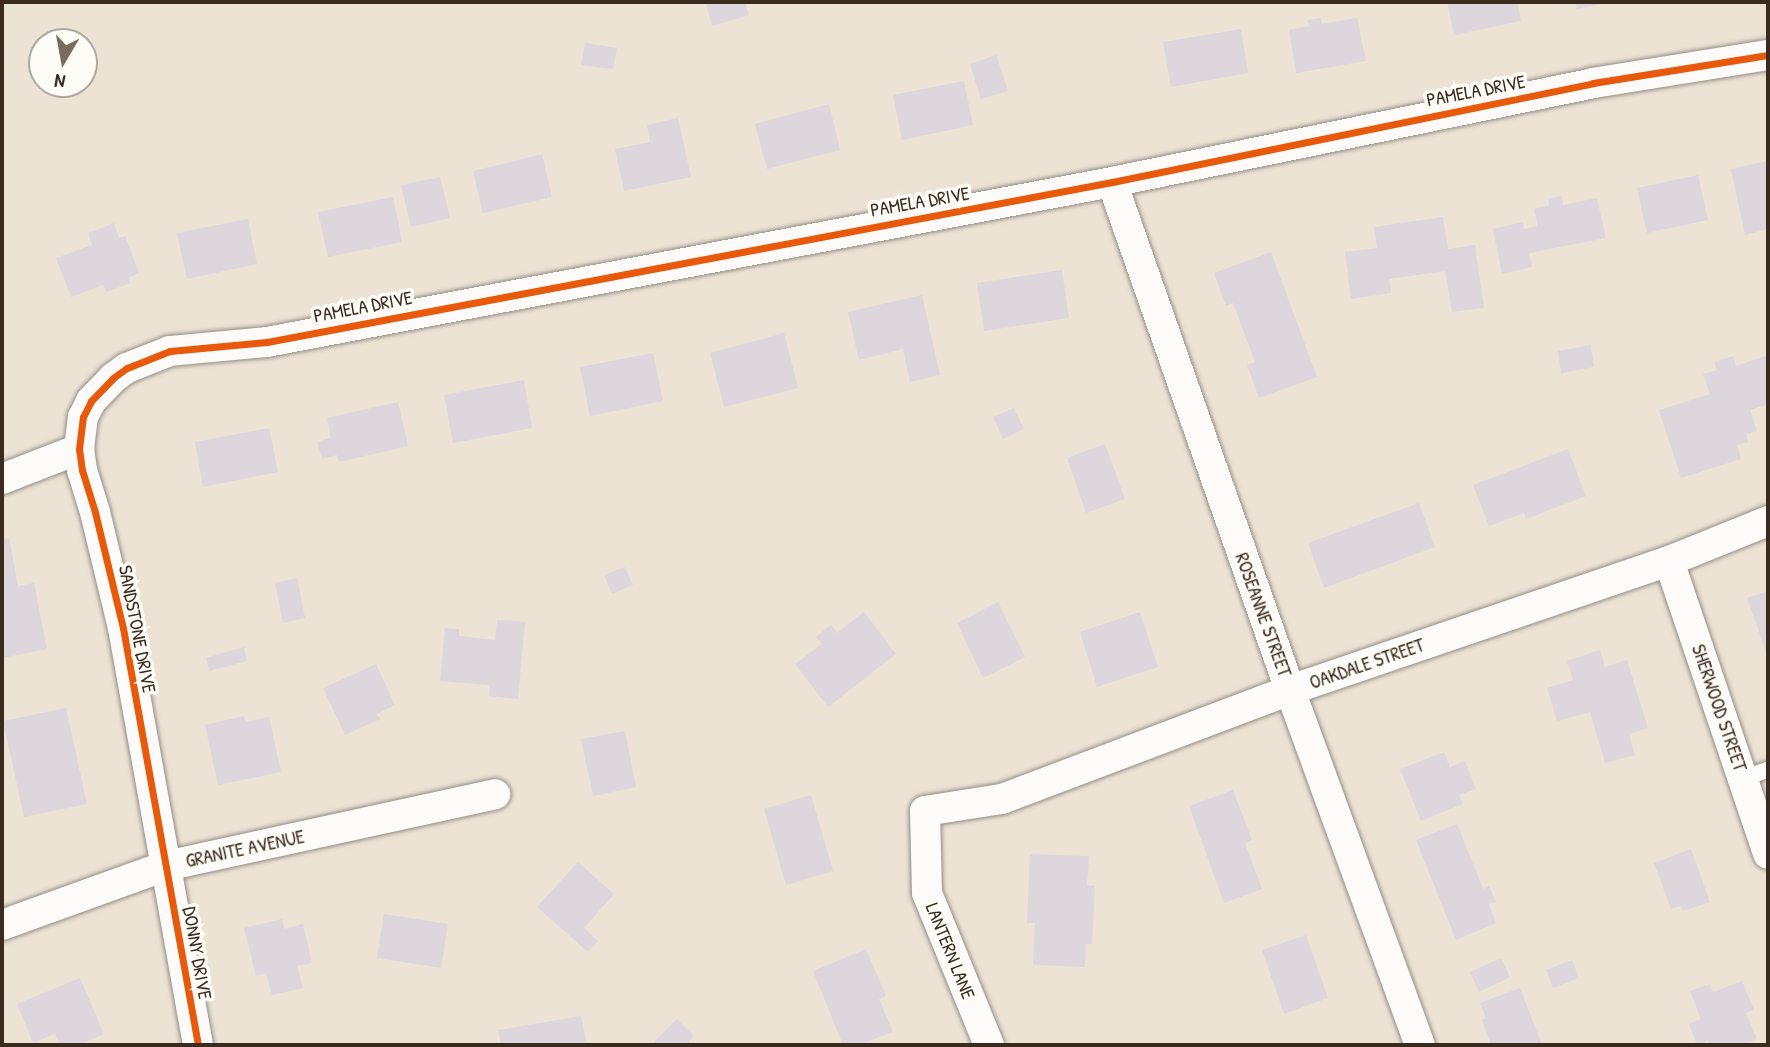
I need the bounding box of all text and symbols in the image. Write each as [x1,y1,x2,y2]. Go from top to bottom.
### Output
north arrow [28,28,98,98]
text: N [52,68,67,95]
street label: PAMELA DRIVE [1425,70,1527,112]
street label: PAMELA DRIVE [869,182,971,222]
street label: PAMELA DRIVE [312,286,414,328]
street label: ROSEANNE STREET [1230,550,1296,680]
street label: SANDSTONE DRIVE [113,563,161,695]
street label: OAKDALE STREET [1307,634,1427,694]
street label: SHERWOOD STREET [1687,642,1751,774]
street label: GRANITE AVENUE [184,825,306,873]
street label: LANTERN LANE [920,900,980,1002]
street label: DONNY DRIVE [178,905,216,1001]

